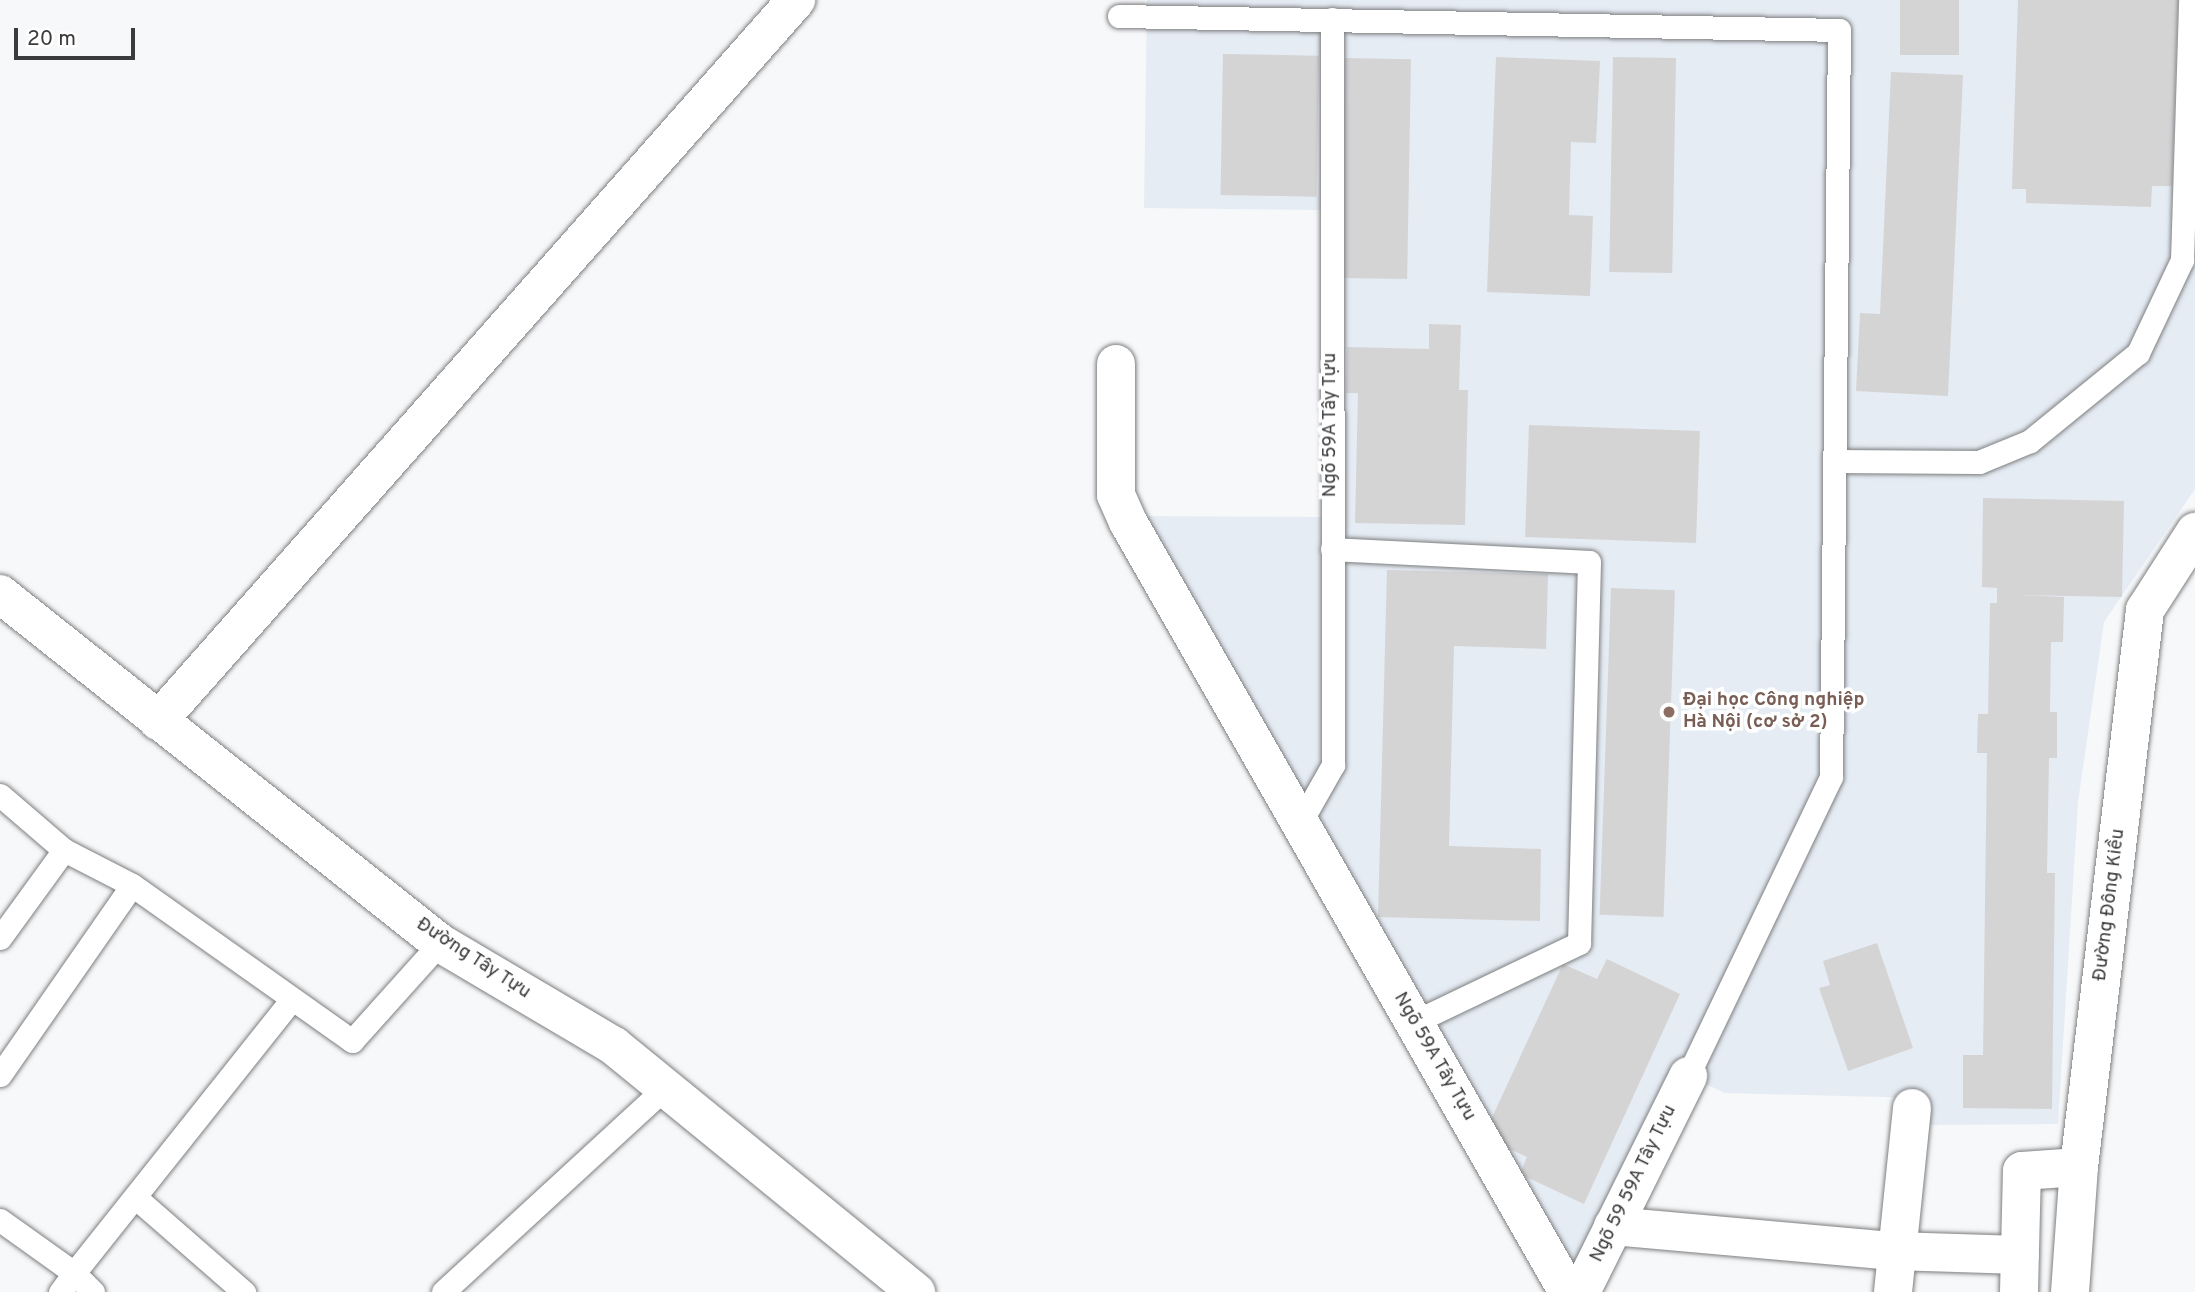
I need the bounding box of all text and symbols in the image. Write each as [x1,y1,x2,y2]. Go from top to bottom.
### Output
scale bar [18,14,138,58]
text: 20 m [27,26,76,53]
street label: Ngõ 59A Tây Tựu [1320,351,1342,499]
place label: Đại học Công nghiệp Hà Nội (cơ sở 2) [1683,690,1864,734]
marker: Đại học Công nghiệp Hà Nội (cơ sở 2) [1661,704,1677,720]
street label: Đường Đông Kiều [2089,828,2131,982]
street label: Đường Tây Tựu [411,913,535,1005]
street label: Ngõ 59A Tây Tựu [1387,988,1481,1126]
street label: Ngõ 59 59A Tây Tựu [1586,1101,1682,1267]

